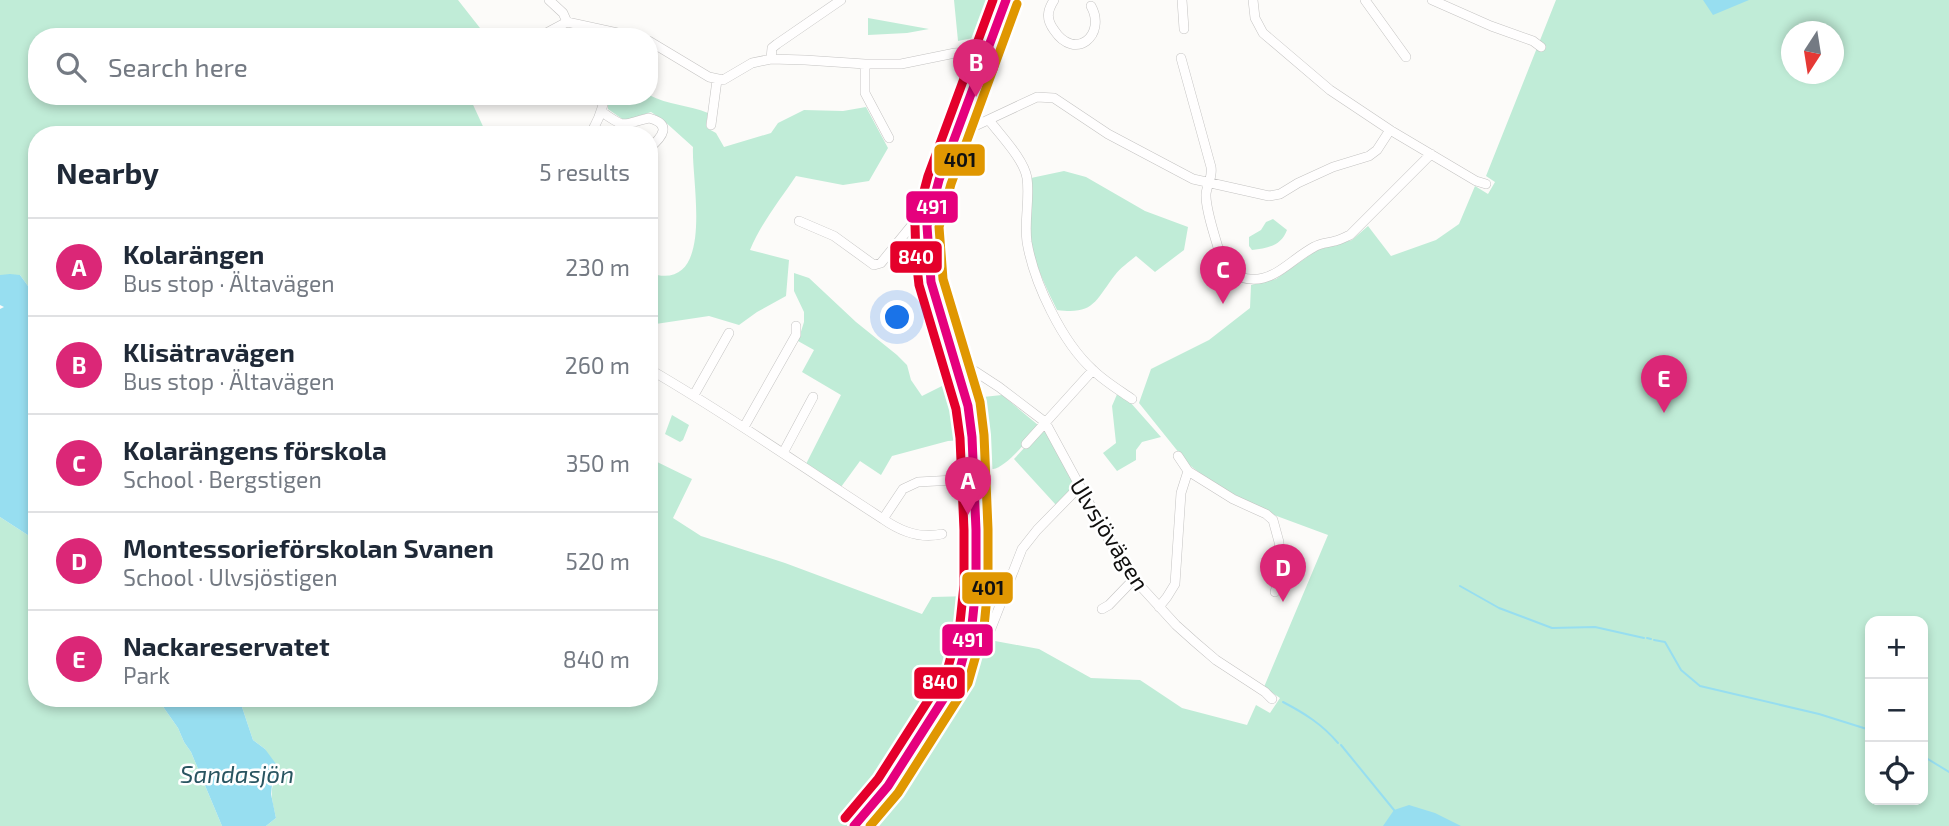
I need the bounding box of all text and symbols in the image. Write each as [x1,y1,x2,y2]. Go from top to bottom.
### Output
north arrow [1781,21,1844,84]
search box [28,28,658,105]
pin: B [953,39,999,97]
icon: search [52,48,90,86]
text: Search here [108,51,248,82]
line badge: 401 [933,143,986,177]
text: 401 [944,148,976,171]
text: Nearby [56,154,159,190]
text: 5 results [539,158,630,186]
line badge: 491 [905,190,959,224]
text: 491 [916,195,948,218]
text: Kolarängen [123,238,264,269]
line badge: 840 [889,240,943,274]
text: 840 [898,245,934,268]
pin: C [1200,246,1246,304]
text: A [71,253,87,281]
text: 230 m [565,253,630,281]
text: Bus stop · Ältavägen [123,269,335,297]
your location [880,300,914,334]
text: Klisätravägen [123,336,295,367]
text: B [72,351,86,379]
text: 260 m [565,351,630,379]
pin: E [1641,355,1687,413]
text: Bus stop · Ältavägen [123,367,335,395]
text: Kolarängens förskola [123,434,387,465]
text: C [72,449,86,477]
text: 350 m [566,449,630,477]
pin: A [945,457,991,515]
text: School · Bergstigen [123,465,322,493]
street label: Ulvsjövägen [1064,473,1156,595]
text: Montessorieförskolan Svanen [123,532,494,563]
pin: D [1260,544,1306,602]
text: D [71,547,87,575]
text: 520 m [566,547,630,575]
text: School · Ulvsjöstigen [123,563,338,591]
line badge: 401 [961,571,1014,605]
text: 401 [972,576,1004,599]
map controls [1865,616,1928,805]
button: + [1865,616,1928,679]
line badge: 491 [941,623,994,657]
text: 491 [952,628,984,651]
text: Nackareservatet [123,630,330,661]
text: E [72,645,86,673]
text: 840 m [563,645,630,673]
text: Park [123,661,170,689]
line badge: 840 [913,666,966,700]
text: 840 [922,670,958,693]
button: − [1865,679,1928,742]
button: locate [1865,742,1928,805]
water label: Sandasjön [180,759,294,788]

